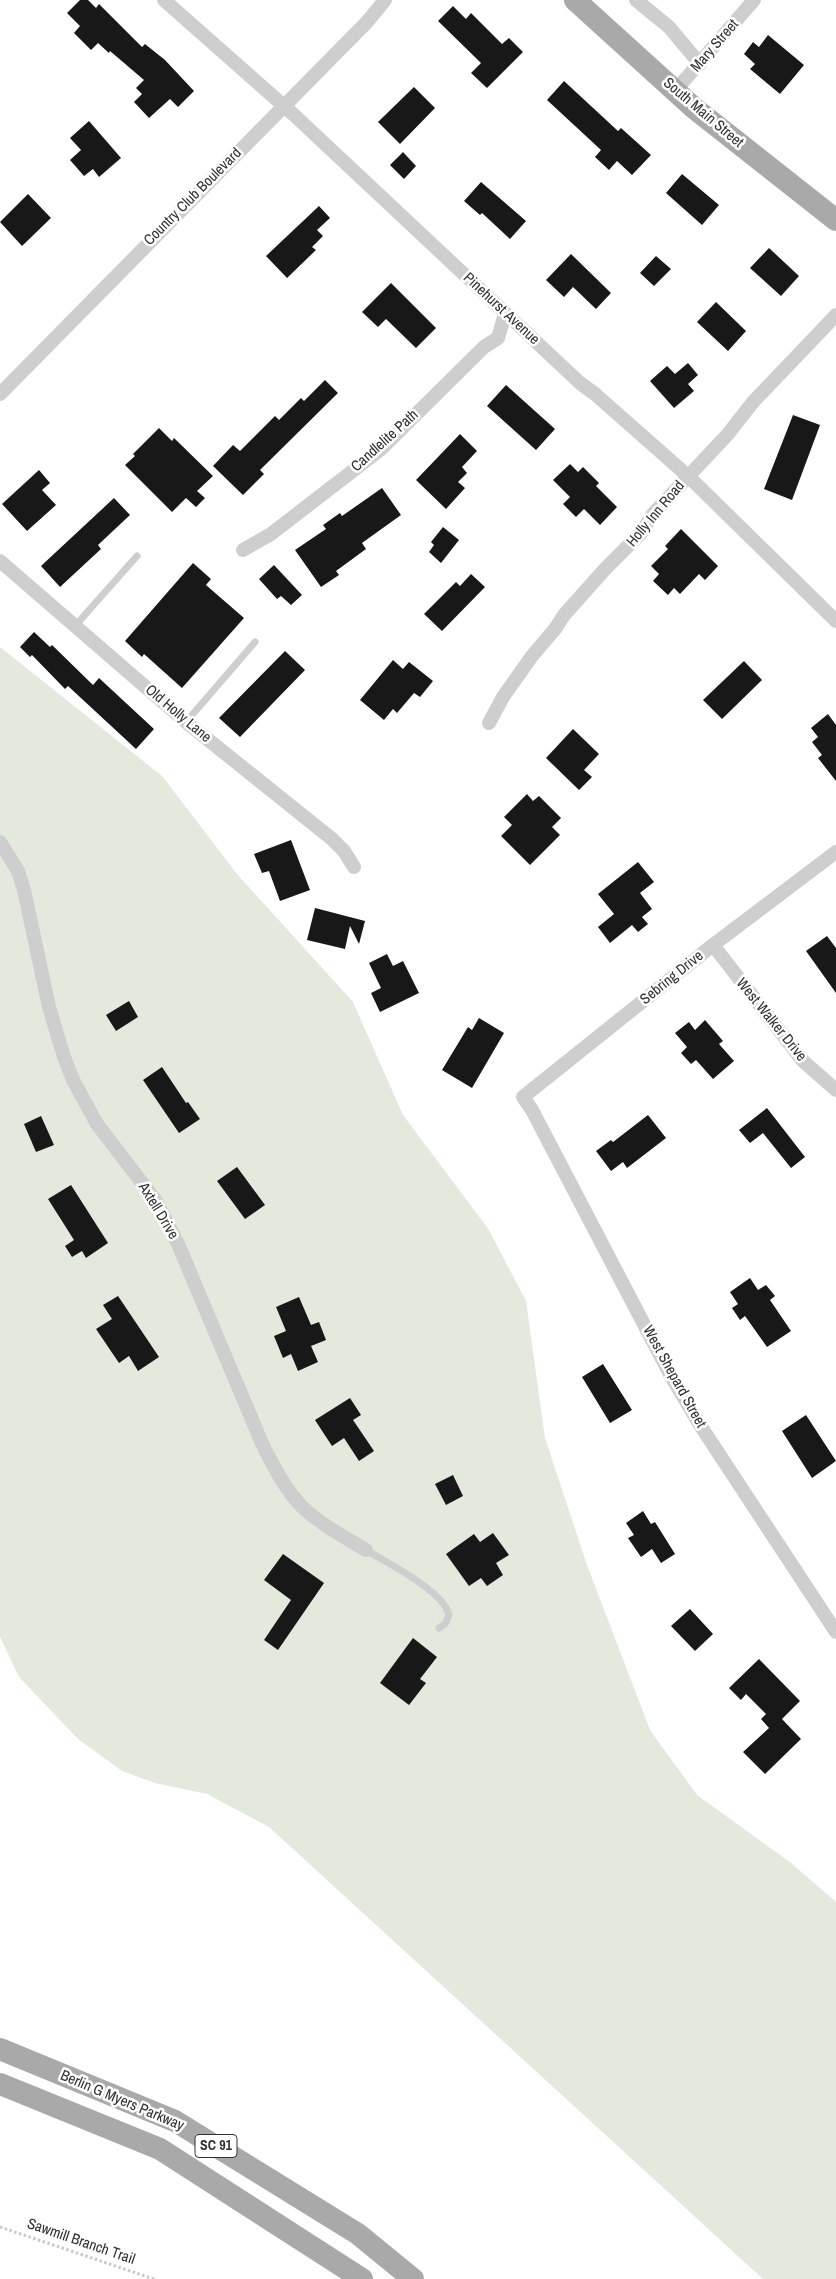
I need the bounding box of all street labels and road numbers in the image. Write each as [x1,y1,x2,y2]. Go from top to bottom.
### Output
street label: Mary Street [687,16,743,76]
street label: South Main Street [659,74,747,152]
street label: Country Club Boulevard [140,144,246,250]
street label: Pinehurst Avenue [459,269,543,349]
street label: Candlelite Path [348,406,422,476]
street label: Holly Inn Road [623,477,689,551]
street label: Old Holly Lane [141,681,215,747]
street label: Sebring Drive [637,947,707,1009]
street label: West Walker Drive [732,975,810,1065]
street label: Axtell Drive [134,1179,182,1243]
street label: West Shepard Street [639,1323,709,1431]
street label: Berlin G Myers Parkway [57,2067,187,2135]
road number: SC 91 [195,2134,237,2158]
street label: Sawmill Branch Trail [25,2215,137,2269]

